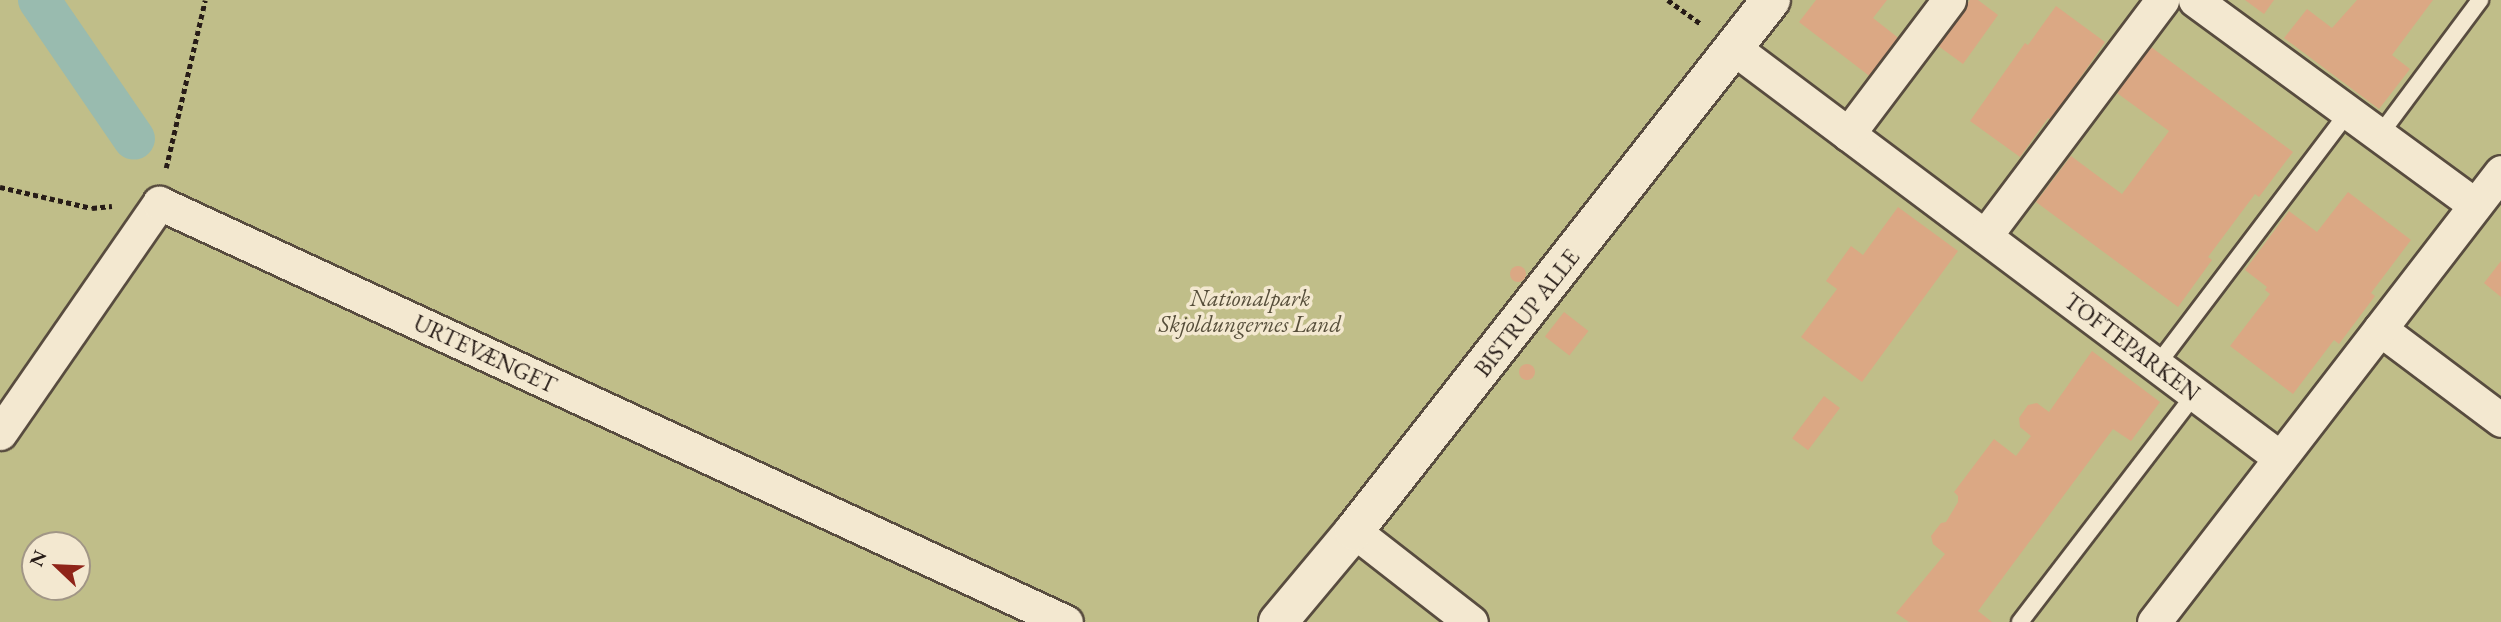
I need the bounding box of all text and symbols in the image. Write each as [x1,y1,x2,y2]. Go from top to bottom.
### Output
street label: BISTRUP ALLE [1469,244,1585,382]
park label: Nationalpark Skjoldungernes Land [1159,284,1341,338]
street label: TOFTEPARKEN [2059,287,2205,407]
street label: URTEVÆNGET [409,309,561,399]
north arrow [21,531,91,601]
text: N [24,546,53,570]

